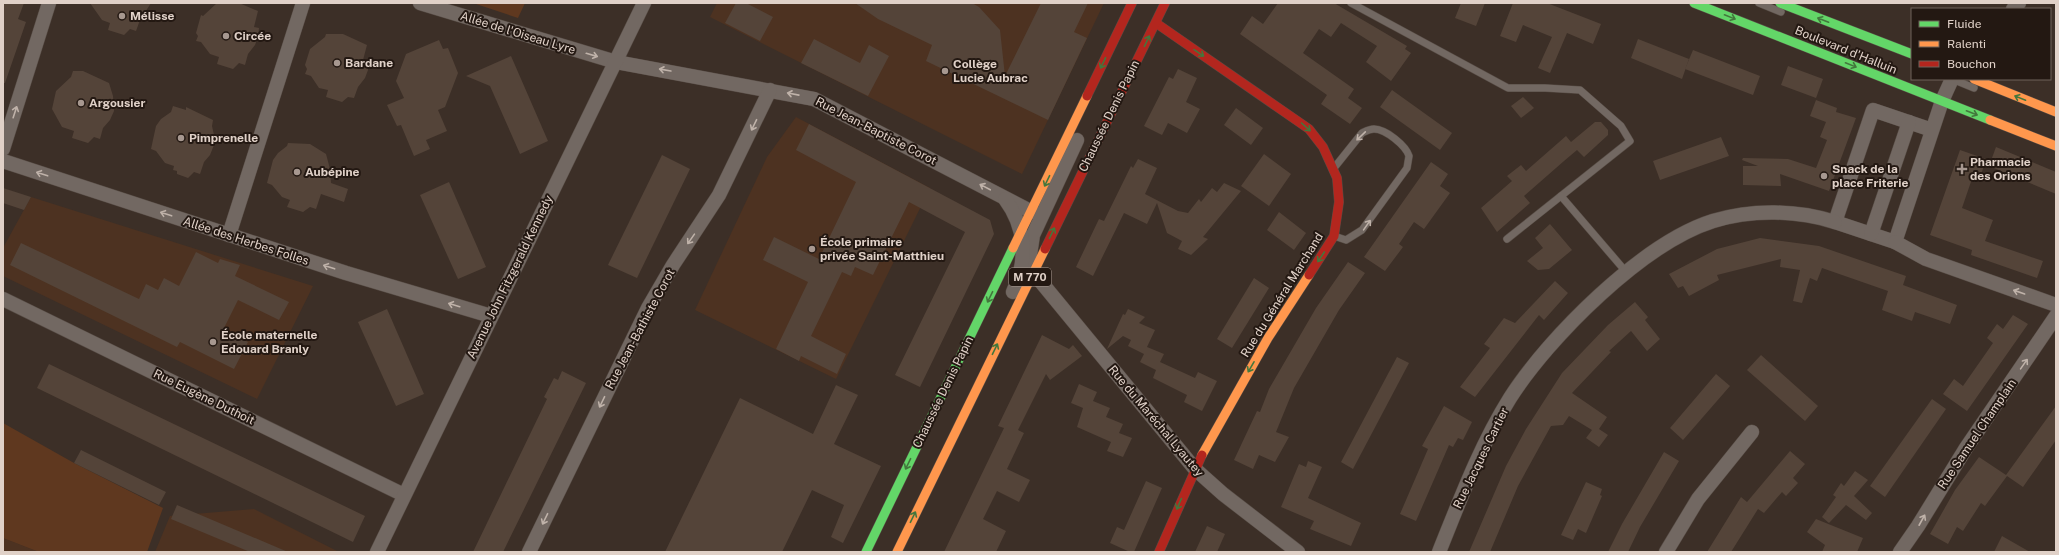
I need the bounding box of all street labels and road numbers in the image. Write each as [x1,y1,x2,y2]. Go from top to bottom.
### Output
street label: Allée de l'Oiseau Lyre [459,9,577,57]
street label: Boulevard d'Halluin [1793,23,1899,77]
street label: Chaussée Denis Papin [1076,58,1142,174]
street label: Rue Jean-Baptiste Corot [813,94,939,168]
street label: Avenue John Fitzgerald Kennedy [464,192,556,361]
street label: Allée des Herbes Folles [181,214,311,268]
street label: Rue du Général Marchand [1238,230,1326,360]
street label: Rue Jean-Bathiste Corot [602,266,678,391]
road number: M 770 [1009,268,1051,286]
street label: Chaussée Denis Papin [910,334,976,450]
street label: Rue du Maréchal Lyautey [1105,363,1207,480]
street label: Rue Eugène Duthoit [151,366,257,428]
street label: Rue Samuel Champlain [1935,376,2019,492]
street label: Rue Jacques Cartier [1450,405,1512,511]

